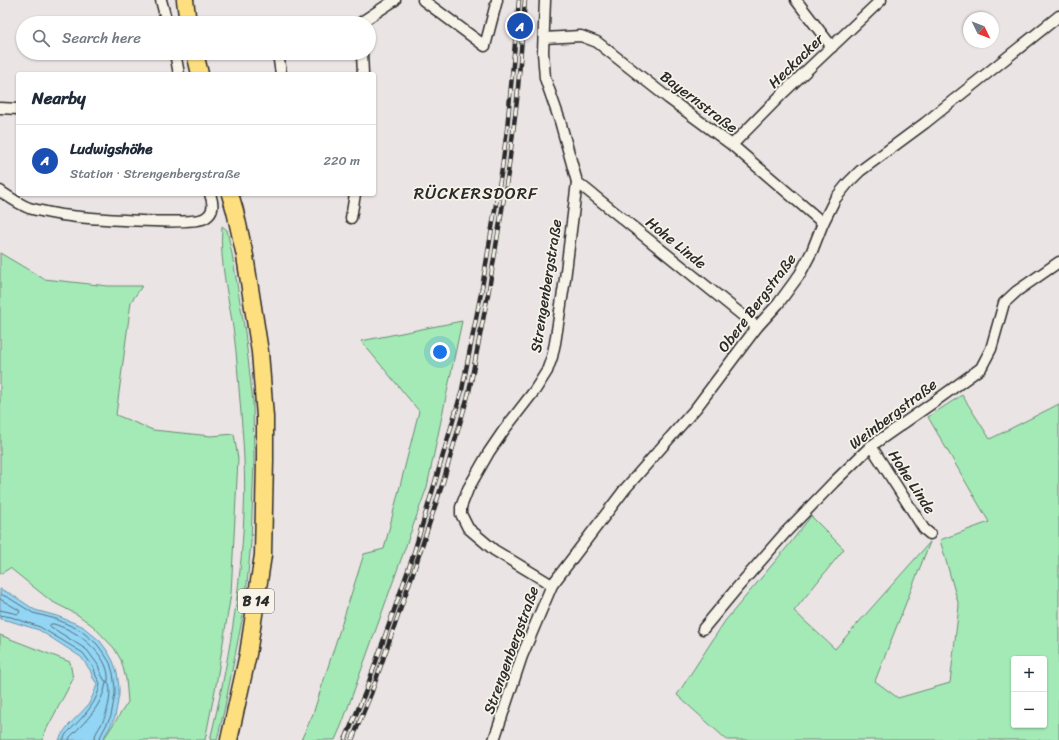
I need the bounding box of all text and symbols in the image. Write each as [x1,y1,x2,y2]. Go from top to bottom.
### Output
pin: A [507,11,533,41]
north arrow [963,12,999,48]
search box [16,16,376,60]
text: Search here [62,25,141,51]
icon: search [30,27,52,49]
street label: Heckacker [762,27,831,95]
street label: Bayernstraße [654,64,744,140]
text: Nearby [32,83,86,113]
text: Ludwigshöhe [70,136,152,162]
text: A [41,149,49,172]
text: 220 m [323,149,360,172]
text: Station · Strengenbergstraße [70,162,240,185]
district label: RÜCKERSDORF [414,178,538,208]
street label: Hohe Linde [640,210,713,276]
street label: Strengenbergstraße [523,217,569,355]
street label: Obere Bergstraße [711,248,803,358]
your location [430,342,450,362]
street label: Weinbergstraße [843,372,943,456]
street label: Hohe Linde [881,445,943,520]
street label: Strengenbergstraße [476,582,546,718]
road number: B 14 [238,589,274,613]
map controls [1011,656,1047,728]
button: + [1011,656,1047,692]
button: − [1011,692,1047,728]

